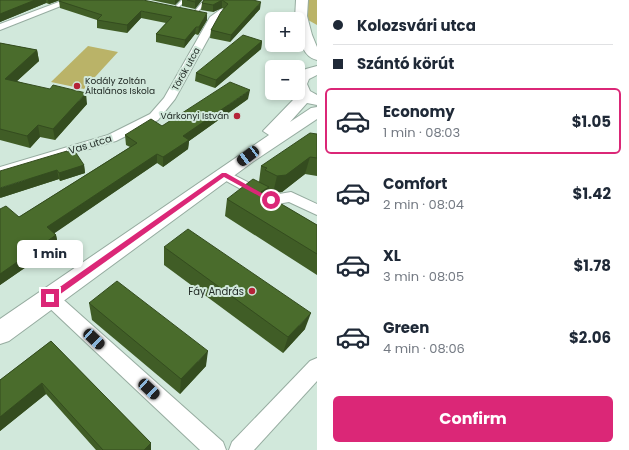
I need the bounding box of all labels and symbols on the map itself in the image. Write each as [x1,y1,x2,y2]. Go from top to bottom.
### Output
street label: Török utca [169,45,203,93]
place label: Kodály Zoltán Általános Iskola [85,75,155,97]
marker: Kodály Zoltán Általános Iskola [72,81,82,91]
place label: Várkonyi István [161,110,229,122]
marker: Várkonyi István [232,111,242,121]
street label: Vas utca [67,131,114,158]
car [235,144,261,168]
route start [262,191,280,209]
callout: 1 min [17,240,83,268]
place label: Fáy András [188,284,244,299]
marker: Fáy András [247,286,257,296]
route end [41,289,59,307]
car [81,326,107,352]
car [136,376,162,402]

